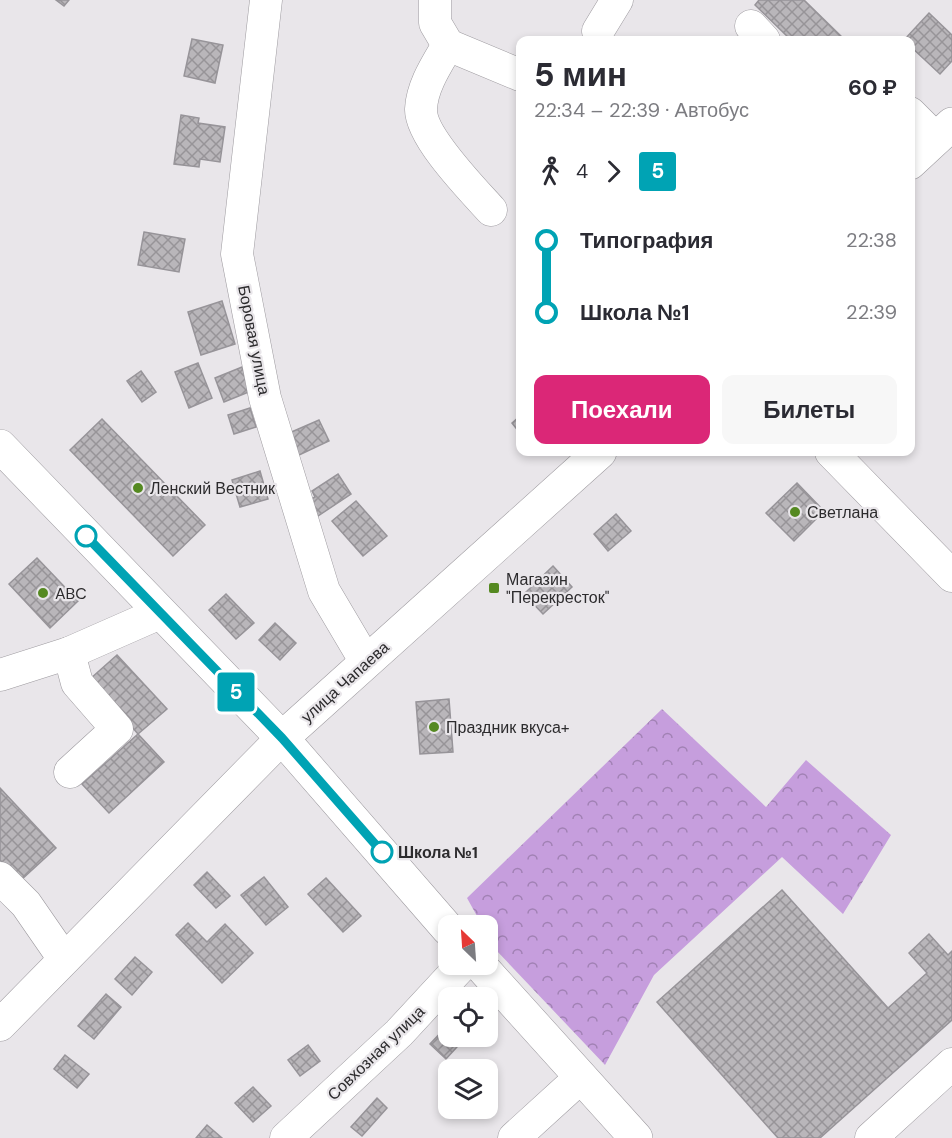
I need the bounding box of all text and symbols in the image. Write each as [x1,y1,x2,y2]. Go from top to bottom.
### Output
text: 5 мин [534,53,627,96]
text: 60 ₽ [848,73,897,102]
text: 22:34 – 22:39 · Автобус [534,97,749,123]
icon: walk [534,155,567,188]
icon: forward [597,155,630,188]
text: 5 [651,157,664,185]
text: 4 [576,158,588,184]
text: Типография [580,226,713,255]
text: 22:38 [846,227,897,253]
street label: Боровая улица [233,283,275,397]
text: Школа №1 [580,298,690,327]
text: 22:39 [846,299,897,325]
button: Поехали [534,375,710,444]
button: Билеты [722,375,897,444]
place label: Ленский Вестник [150,478,276,499]
marker: Ленский Вестник [131,481,145,495]
place label: Светлана [807,502,878,523]
marker: Светлана [788,505,802,519]
unlabelled marker [75,525,97,547]
place label: Магазин "Перекресток" [506,569,610,608]
marker: Магазин "Перекресток" [487,581,501,595]
place label: ABC [55,583,87,604]
marker: ABC [36,586,50,600]
street label: улица Чапаева [297,637,394,727]
line badge: 5 [216,672,256,712]
text: 5 [229,678,243,706]
place label: Праздник вкуса+ [446,717,570,738]
marker: Праздник вкуса+ [427,720,441,734]
marker: Школа №1 [371,841,393,863]
place label: Школа №1 [398,842,478,863]
north arrow [438,915,498,975]
map controls [438,915,498,1119]
button: locate [438,987,498,1047]
street label: Совхозная улица [323,1001,429,1105]
button: layers [438,1059,498,1119]

